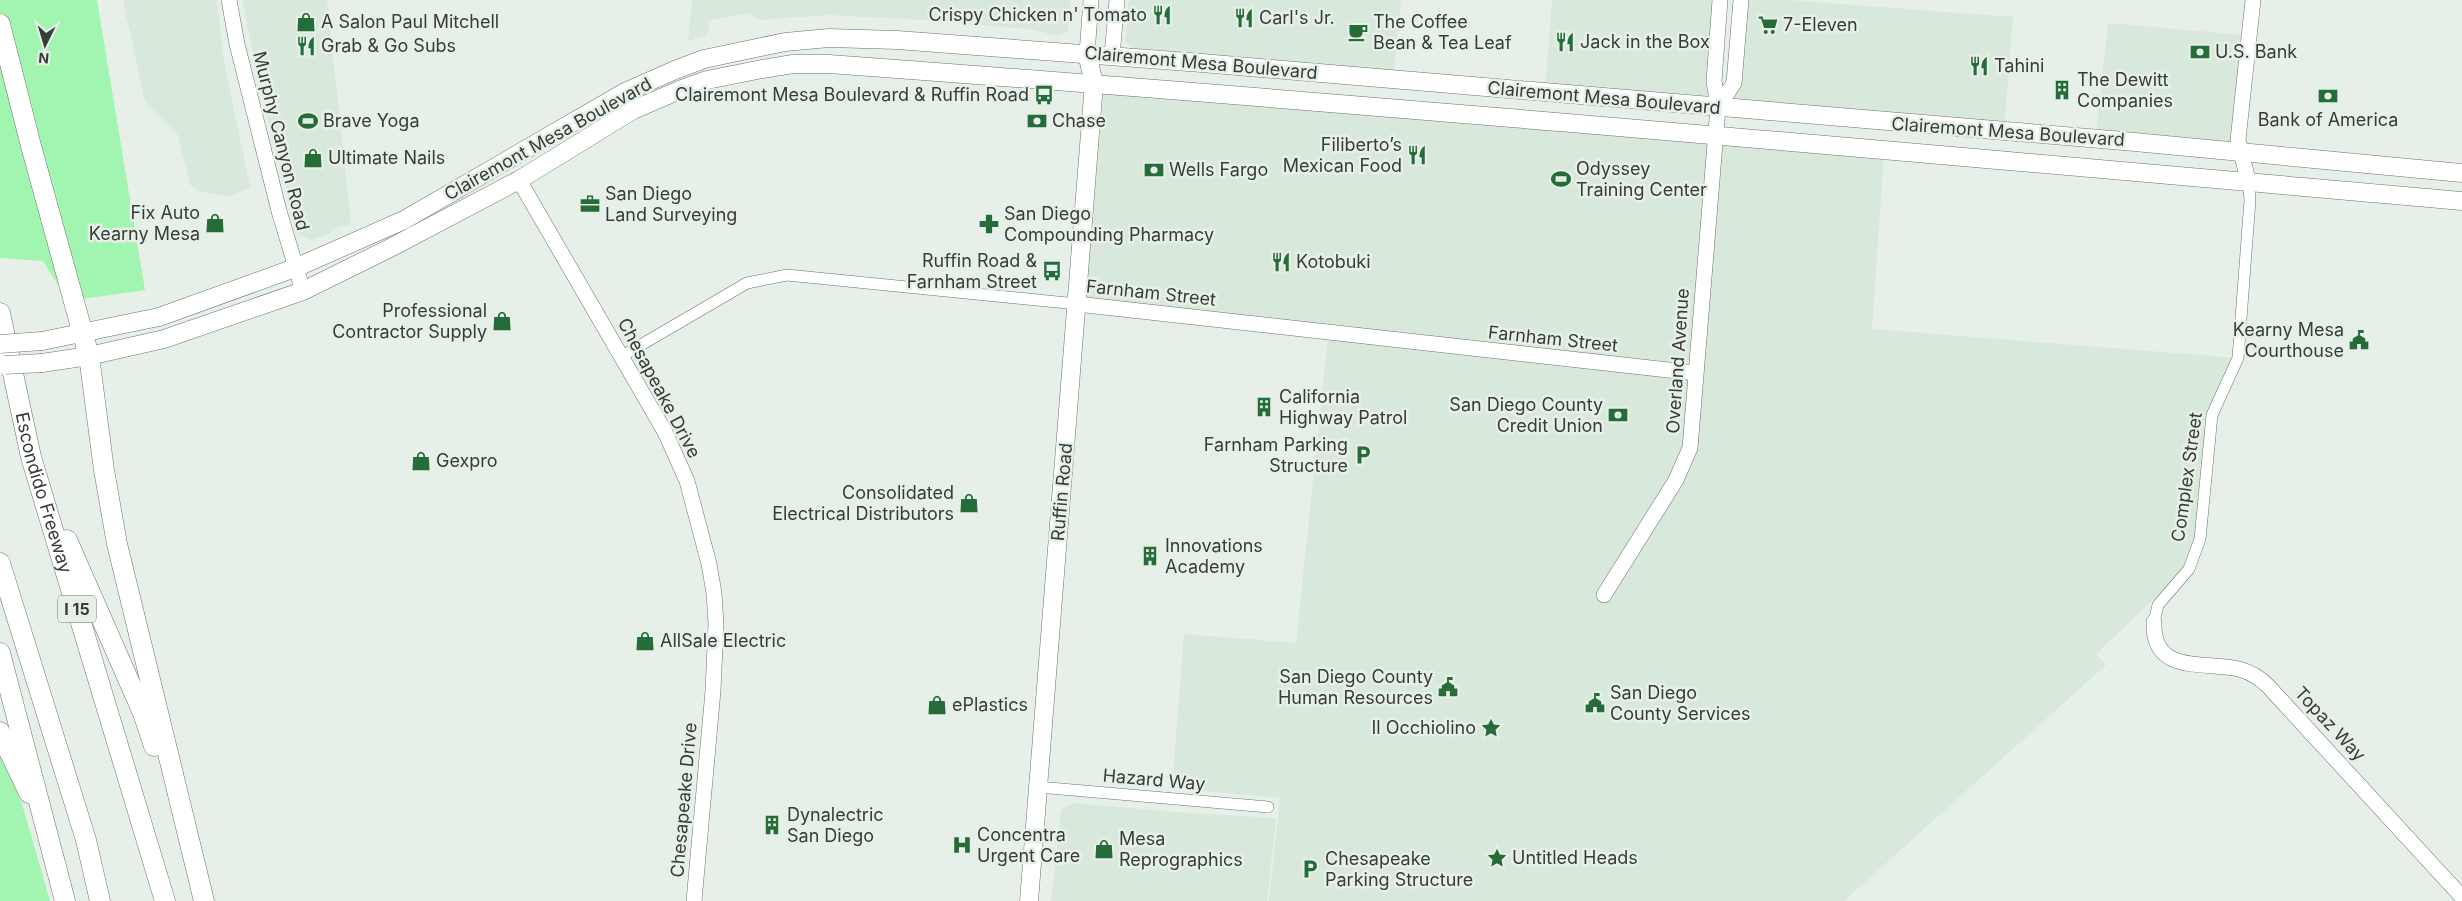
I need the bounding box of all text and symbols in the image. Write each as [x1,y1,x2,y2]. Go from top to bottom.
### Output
place label: Crispy Chicken n' Tomato [929,4,1147,25]
restaurant icon: Crispy Chicken n' Tomato [1151,4,1173,26]
restaurant icon: Carl's Jr. [1233,7,1255,29]
place label: Carl's Jr. [1259,7,1335,28]
shop icon: A Salon Paul Mitchell [295,11,317,33]
place label: A Salon Paul Mitchell [321,11,499,32]
place label: The Coffee Bean & Tea Leaf [1373,11,1512,53]
supermarket icon: 7-Eleven [1757,14,1779,36]
place label: 7-Eleven [1783,14,1858,35]
north arrow [20,20,70,70]
cafe icon: The Coffee Bean & Tea Leaf [1347,21,1369,43]
restaurant icon: Jack in the Box [1554,31,1576,53]
place label: Jack in the Box [1580,31,1710,52]
restaurant icon: Grab & Go Subs [295,35,317,57]
place label: Grab & Go Subs [321,35,456,56]
bank icon: U.S. Bank [2189,41,2211,63]
place label: U.S. Bank [2215,41,2297,62]
street label: Clairemont Mesa Boulevard [1084,42,1318,83]
street label: Murphy Canyon Road [249,49,314,233]
text: N [38,50,50,67]
restaurant icon: Tahini [1968,55,1990,77]
place label: Tahini [1994,55,2044,76]
place label: The Dewitt Companies [2077,69,2173,111]
street label: Clairemont Mesa Boulevard [440,73,655,204]
street label: Clairemont Mesa Boulevard [1487,77,1721,118]
building icon: The Dewitt Companies [2051,79,2073,101]
place label: Clairemont Mesa Boulevard & Ruffin Road [675,84,1029,105]
bus stop icon: Clairemont Mesa Boulevard & Ruffin Road [1033,84,1055,106]
bank icon: Bank of America [2317,85,2339,107]
place label: Bank of America [2258,109,2398,130]
sports icon: Brave Yoga [297,110,319,132]
place label: Brave Yoga [323,110,420,131]
bank icon: Chase [1026,110,1048,132]
place label: Chase [1052,110,1106,131]
street label: Clairemont Mesa Boulevard [1891,113,2125,150]
place label: Filiberto’s Mexican Food [1283,134,1402,176]
restaurant icon: Filiberto’s Mexican Food [1406,144,1428,166]
shop icon: Ultimate Nails [302,147,324,169]
place label: Ultimate Nails [328,147,445,168]
place label: Odyssey Training Center [1576,158,1707,200]
bank icon: Wells Fargo [1143,159,1165,181]
place label: Wells Fargo [1169,159,1268,180]
sports icon: Odyssey Training Center [1550,168,1572,190]
place label: San Diego Land Surveying [605,183,737,225]
office icon: San Diego Land Surveying [579,193,601,215]
place label: Fix Auto Kearny Mesa [89,202,200,244]
place label: San Diego Compounding Pharmacy [1004,203,1214,245]
shop icon: Fix Auto Kearny Mesa [204,212,226,234]
pharmacy icon: San Diego Compounding Pharmacy [978,213,1000,235]
place label: Ruffin Road & Farnham Street [907,250,1037,292]
restaurant icon: Kotobuki [1270,251,1292,273]
place label: Kotobuki [1296,251,1371,272]
bus stop icon: Ruffin Road & Farnham Street [1041,260,1063,282]
street label: Farnham Street [1085,275,1217,310]
street label: Overland Avenue [1662,288,1693,434]
place label: Professional Contractor Supply [332,300,487,342]
shop icon: Professional Contractor Supply [491,310,513,332]
street label: Chesapeake Drive [614,314,705,461]
place label: Kearny Mesa Courthouse [2233,319,2344,361]
street label: Farnham Street [1487,321,1619,356]
public building icon: Kearny Mesa Courthouse [2348,329,2370,351]
place label: California Highway Patrol [1279,386,1407,428]
place label: San Diego County Credit Union [1449,394,1603,436]
building icon: California Highway Patrol [1253,396,1275,418]
bank icon: San Diego County Credit Union [1607,404,1629,426]
street label: Escondido Freeway [12,410,76,576]
street label: Complex Street [2167,411,2206,543]
place label: Farnham Parking Structure [1204,434,1348,476]
street label: Ruffin Road [1047,442,1076,542]
parking icon: Farnham Parking Structure [1352,444,1374,466]
shop icon: Gexpro [410,450,432,472]
place label: Gexpro [436,450,498,471]
place label: Consolidated Electrical Distributors [772,482,954,524]
shop icon: Consolidated Electrical Distributors [958,492,980,514]
place label: Innovations Academy [1165,535,1263,577]
building icon: Innovations Academy [1139,545,1161,567]
road number: I 15 [58,596,96,622]
shop icon: AllSale Electric [634,630,656,652]
place label: AllSale Electric [660,630,786,651]
place label: San Diego County Human Resources [1278,666,1433,708]
public building icon: San Diego County Human Resources [1437,676,1459,698]
place label: San Diego County Services [1610,682,1751,724]
street label: Topaz Way [2291,682,2370,765]
public building icon: San Diego County Services [1584,692,1606,714]
shop icon: ePlastics [926,694,948,716]
place label: ePlastics [952,694,1028,715]
place label: Il Occhiolino [1371,717,1476,738]
place icon: Il Occhiolino [1480,717,1502,739]
street label: Chesapeake Drive [666,722,701,878]
street label: Hazard Way [1102,765,1206,794]
place label: Dynalectric San Diego [787,804,884,846]
building icon: Dynalectric San Diego [761,814,783,836]
place label: Concentra Urgent Care [977,824,1080,866]
place label: Mesa Reprographics [1119,828,1243,870]
hospital icon: Concentra Urgent Care [951,834,973,856]
shop icon: Mesa Reprographics [1093,838,1115,860]
place icon: Untitled Heads [1486,847,1508,869]
place label: Untitled Heads [1512,847,1638,868]
place label: Chesapeake Parking Structure [1325,848,1473,890]
parking icon: Chesapeake Parking Structure [1299,858,1321,880]

